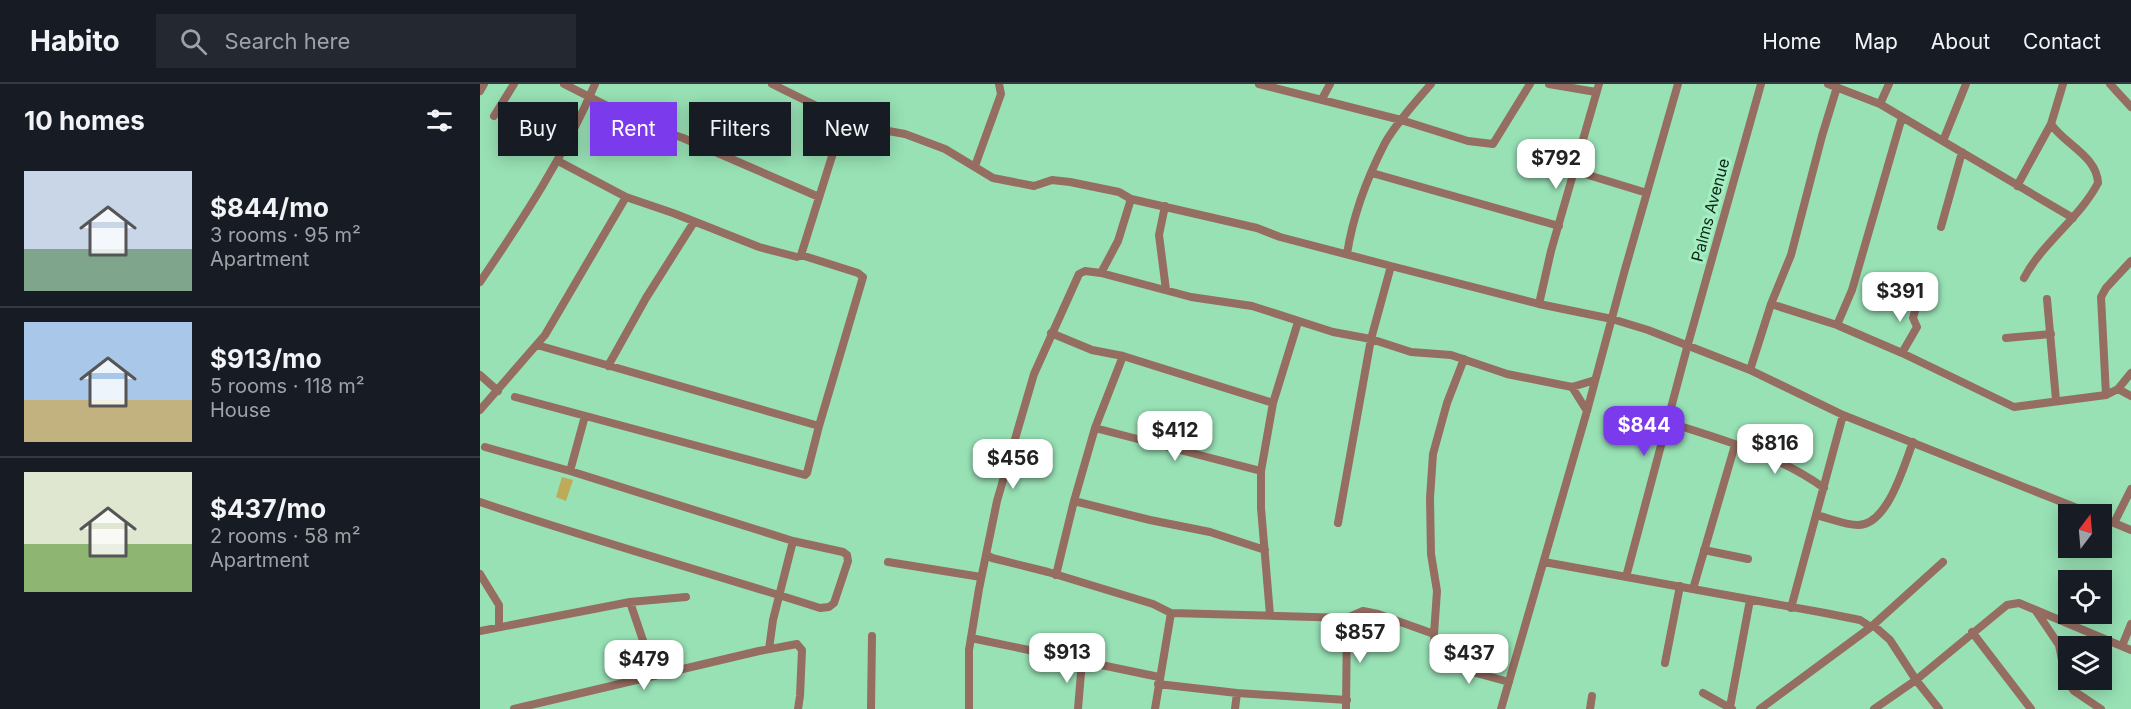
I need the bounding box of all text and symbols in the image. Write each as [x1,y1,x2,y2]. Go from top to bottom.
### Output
search box [156,14,576,68]
text: Habito [30,24,120,58]
icon: search [177,25,210,58]
text: Search here [225,28,350,54]
text: Home [1762,29,1821,54]
text: Map [1854,29,1898,54]
text: About [1931,29,1990,54]
text: Contact [2023,29,2101,54]
chip: Buy [498,102,578,156]
chip: Rent [590,102,677,156]
chip: Filters [689,102,791,156]
chip: New [803,102,890,156]
icon: filters [423,104,456,137]
text: 10 homes [24,105,145,136]
pin: $792 [1520,139,1592,190]
text: $792 [1531,146,1581,170]
street label: Palms Avenue [1687,156,1733,264]
text: $844/mo [210,192,329,223]
icon: home [72,195,144,267]
text: 3 rooms · 95 m² [210,223,361,247]
text: Apartment [210,247,309,271]
pin: $391 [1864,272,1936,323]
text: $391 [1876,279,1924,303]
text: $913/mo [210,343,322,374]
icon: home [72,346,144,418]
text: 5 rooms · 118 m² [210,374,365,398]
text: House [210,398,271,422]
pin: $844 [1608,406,1680,457]
pin: $412 [1139,411,1211,462]
text: $844 [1617,413,1671,437]
text: $412 [1151,418,1199,442]
pin: $816 [1739,424,1811,475]
text: $816 [1751,431,1799,455]
pin: $456 [977,439,1049,490]
text: $456 [987,446,1039,470]
text: $437/mo [210,493,326,524]
icon: home [72,496,144,568]
north arrow [2058,504,2112,558]
map controls [2058,504,2112,690]
text: 2 rooms · 58 m² [210,524,361,548]
text: Apartment [210,548,309,572]
button: locate [2058,570,2112,624]
pin: $857 [1324,613,1396,664]
text: $857 [1335,620,1385,644]
pin: $913 [1031,633,1103,684]
pin: $437 [1433,634,1505,685]
button: layers [2058,636,2112,690]
pin: $479 [608,640,680,691]
text: $913 [1043,640,1091,664]
text: $437 [1443,641,1495,665]
text: $479 [618,647,670,671]

